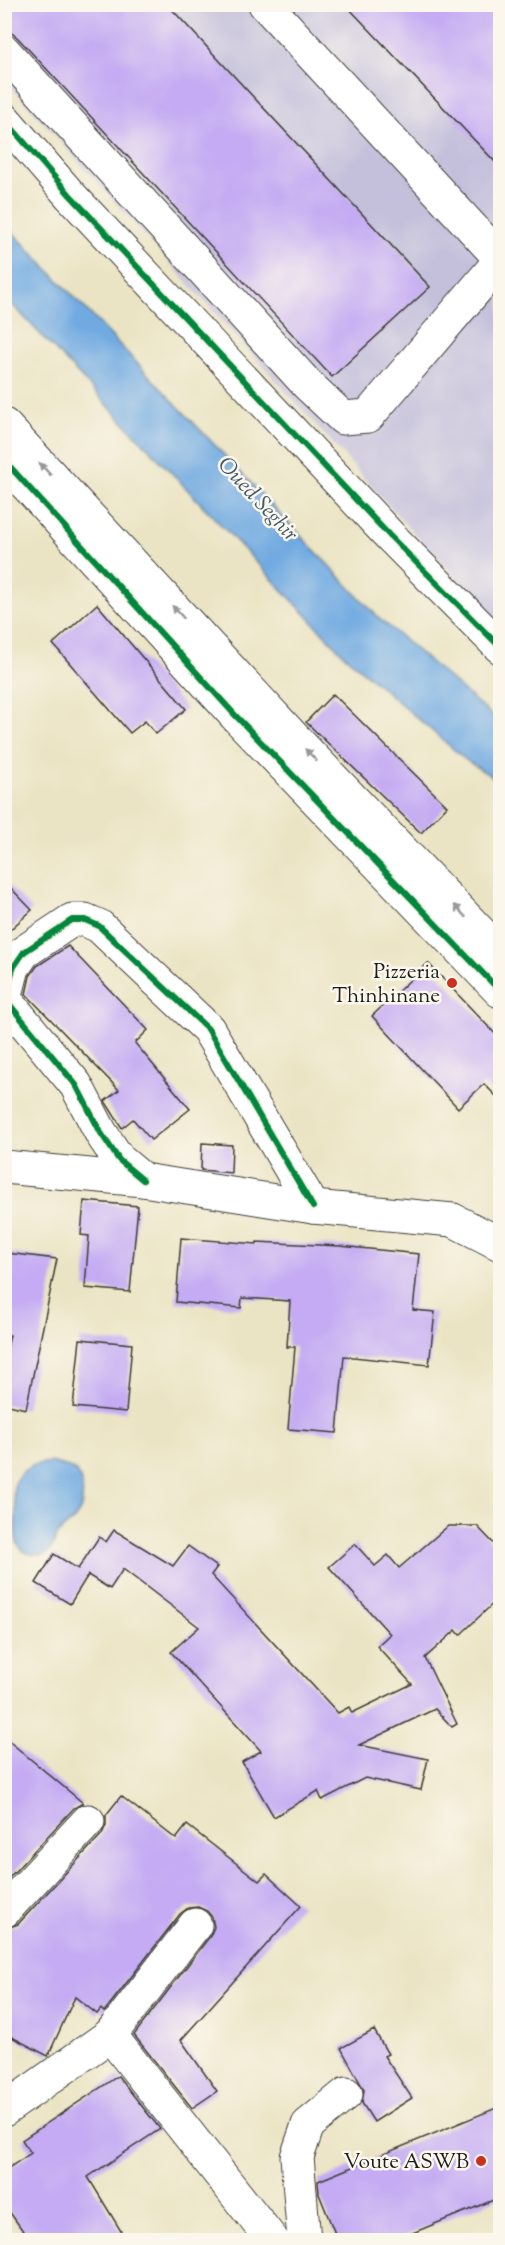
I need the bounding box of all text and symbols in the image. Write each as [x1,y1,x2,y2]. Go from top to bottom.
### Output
water label: Oued Seghir [209,450,305,550]
one-way arrow [39,462,53,476]
one-way arrow [172,605,185,620]
one-way arrow [304,748,318,762]
one-way arrow [453,903,467,918]
place label: Pizzeria Thinhinane [332,958,440,1012]
marker: Pizzeria Thinhinane [445,976,459,990]
place label: Voute ASWB [344,2148,469,2178]
marker: Voute ASWB [474,2154,488,2168]

